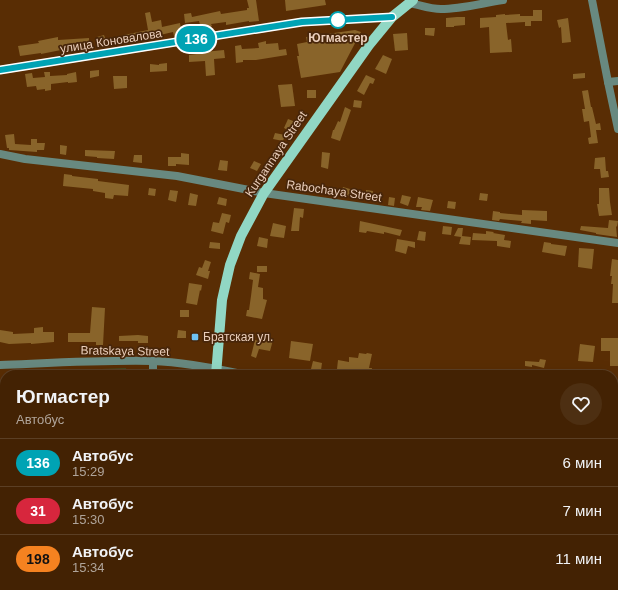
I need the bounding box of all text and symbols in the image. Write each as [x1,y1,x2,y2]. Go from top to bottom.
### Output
marker: Югмастер [329,11,347,29]
street label: улица Коновалова [59,26,163,56]
line badge: 136 [173,26,219,52]
text: 136 [184,31,208,47]
place label: Югмастер [308,31,368,45]
street label: Kurgannaya Street [242,108,310,199]
street label: Rabochaya Street [285,177,383,205]
place label: Братская ул. [203,330,273,344]
marker: Братская ул. [190,332,200,342]
street label: Bratskaya Street [81,343,170,359]
button: heart [560,383,602,425]
text: Югмастер [16,386,110,407]
text: Автобус [16,412,64,427]
text: Автобус [72,447,134,464]
text: 6 мин [563,454,602,471]
text: 136 [26,455,50,471]
text: 15:29 [72,464,105,479]
text: Автобус [72,495,134,512]
text: 7 мин [563,502,602,519]
text: 31 [30,503,46,519]
text: 15:30 [72,512,105,527]
text: Автобус [72,543,134,560]
text: 11 мин [555,550,602,567]
text: 198 [26,551,50,567]
text: 15:34 [72,560,105,575]

